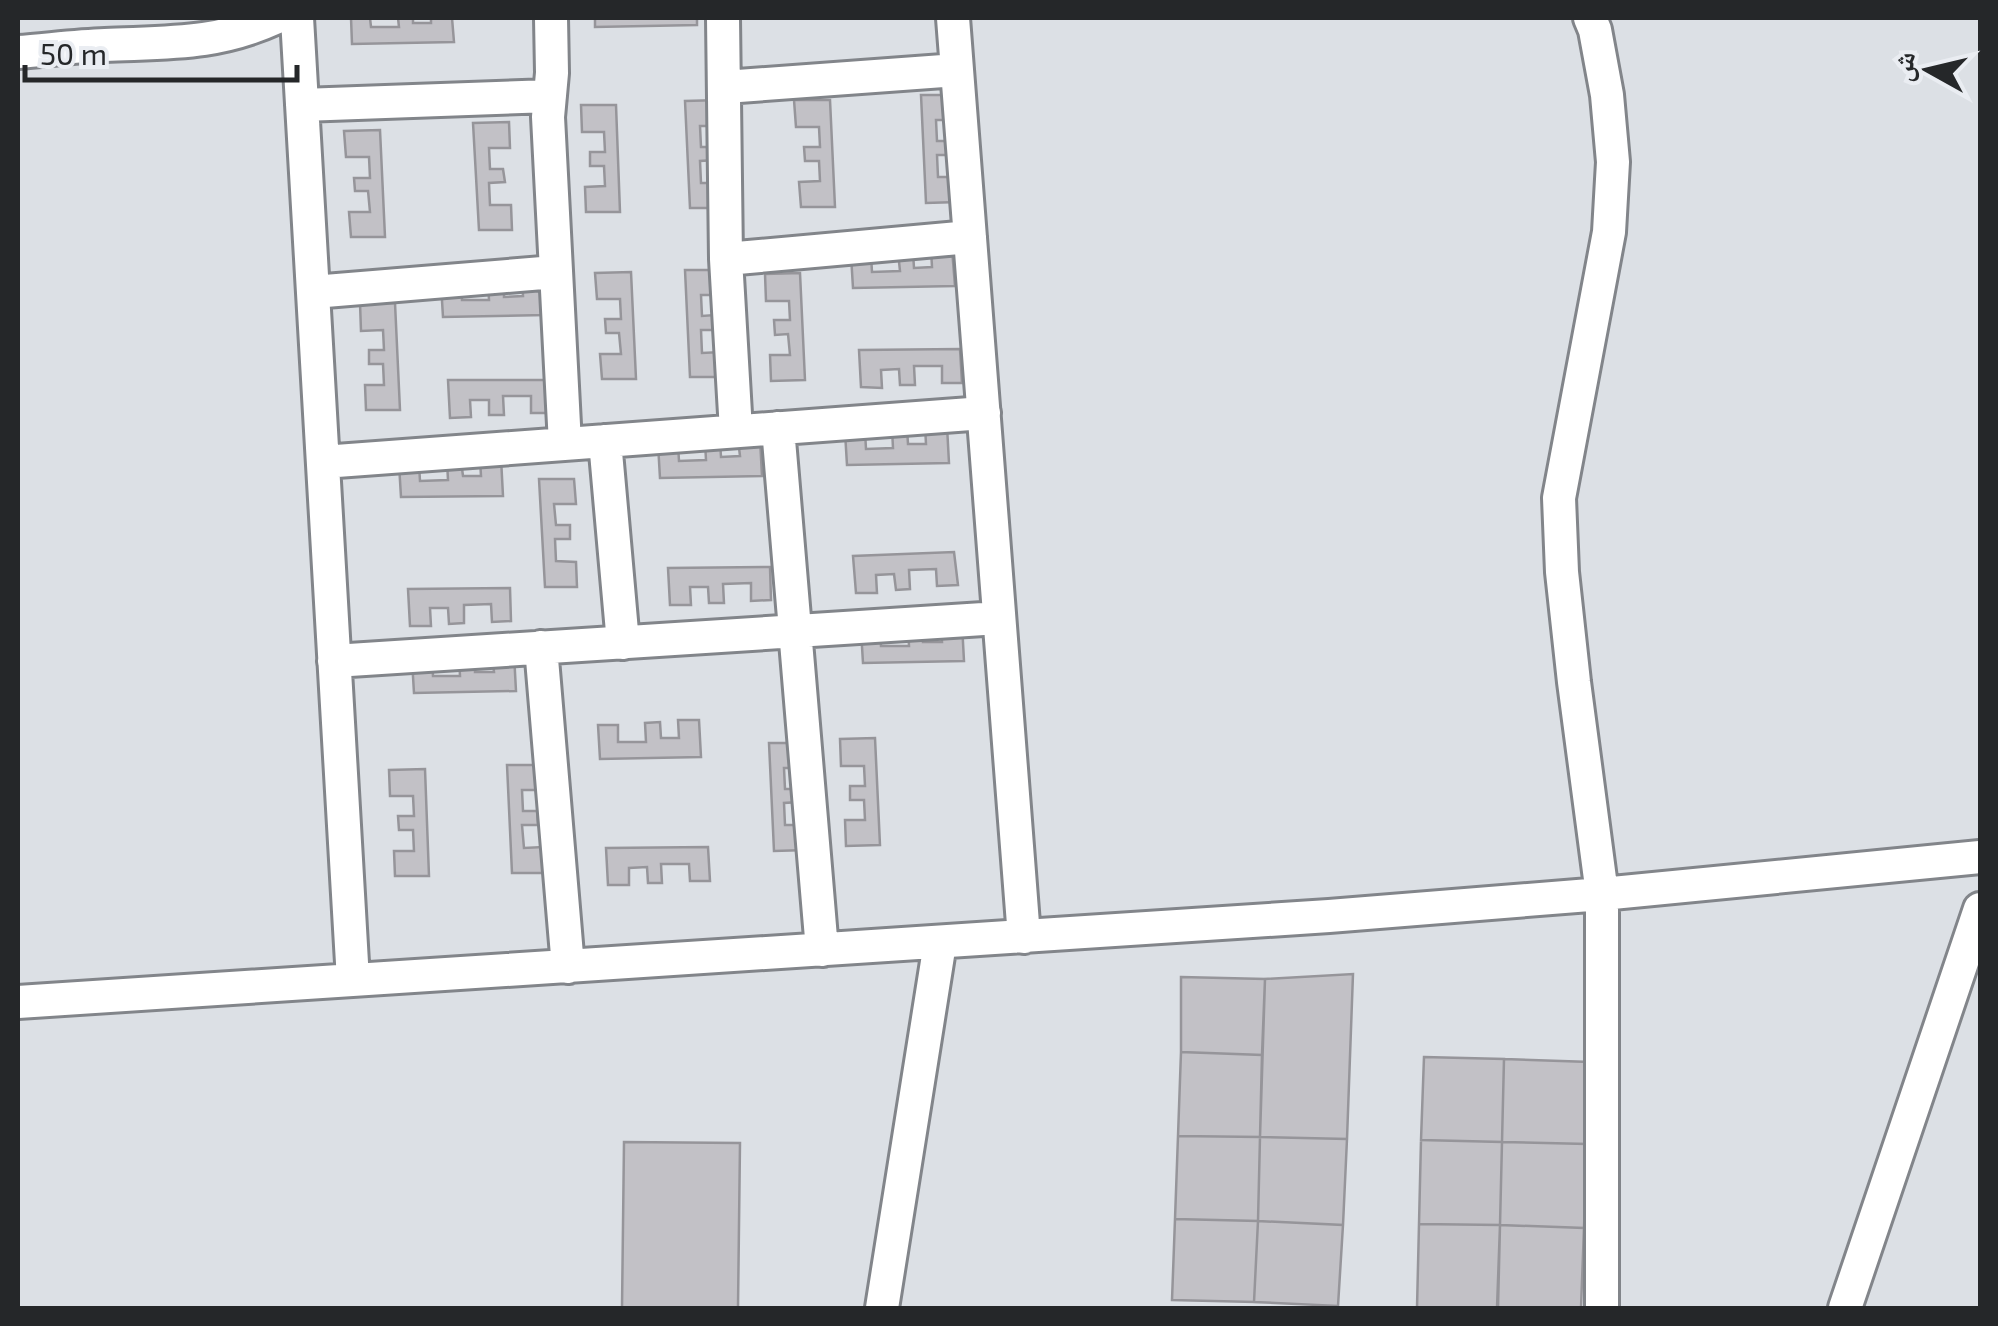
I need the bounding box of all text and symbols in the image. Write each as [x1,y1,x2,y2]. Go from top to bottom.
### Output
scale bar [25,20,298,82]
north arrow [1878,20,1978,120]
text: 50 m [40,35,107,71]
text: ش [1883,49,1922,84]

